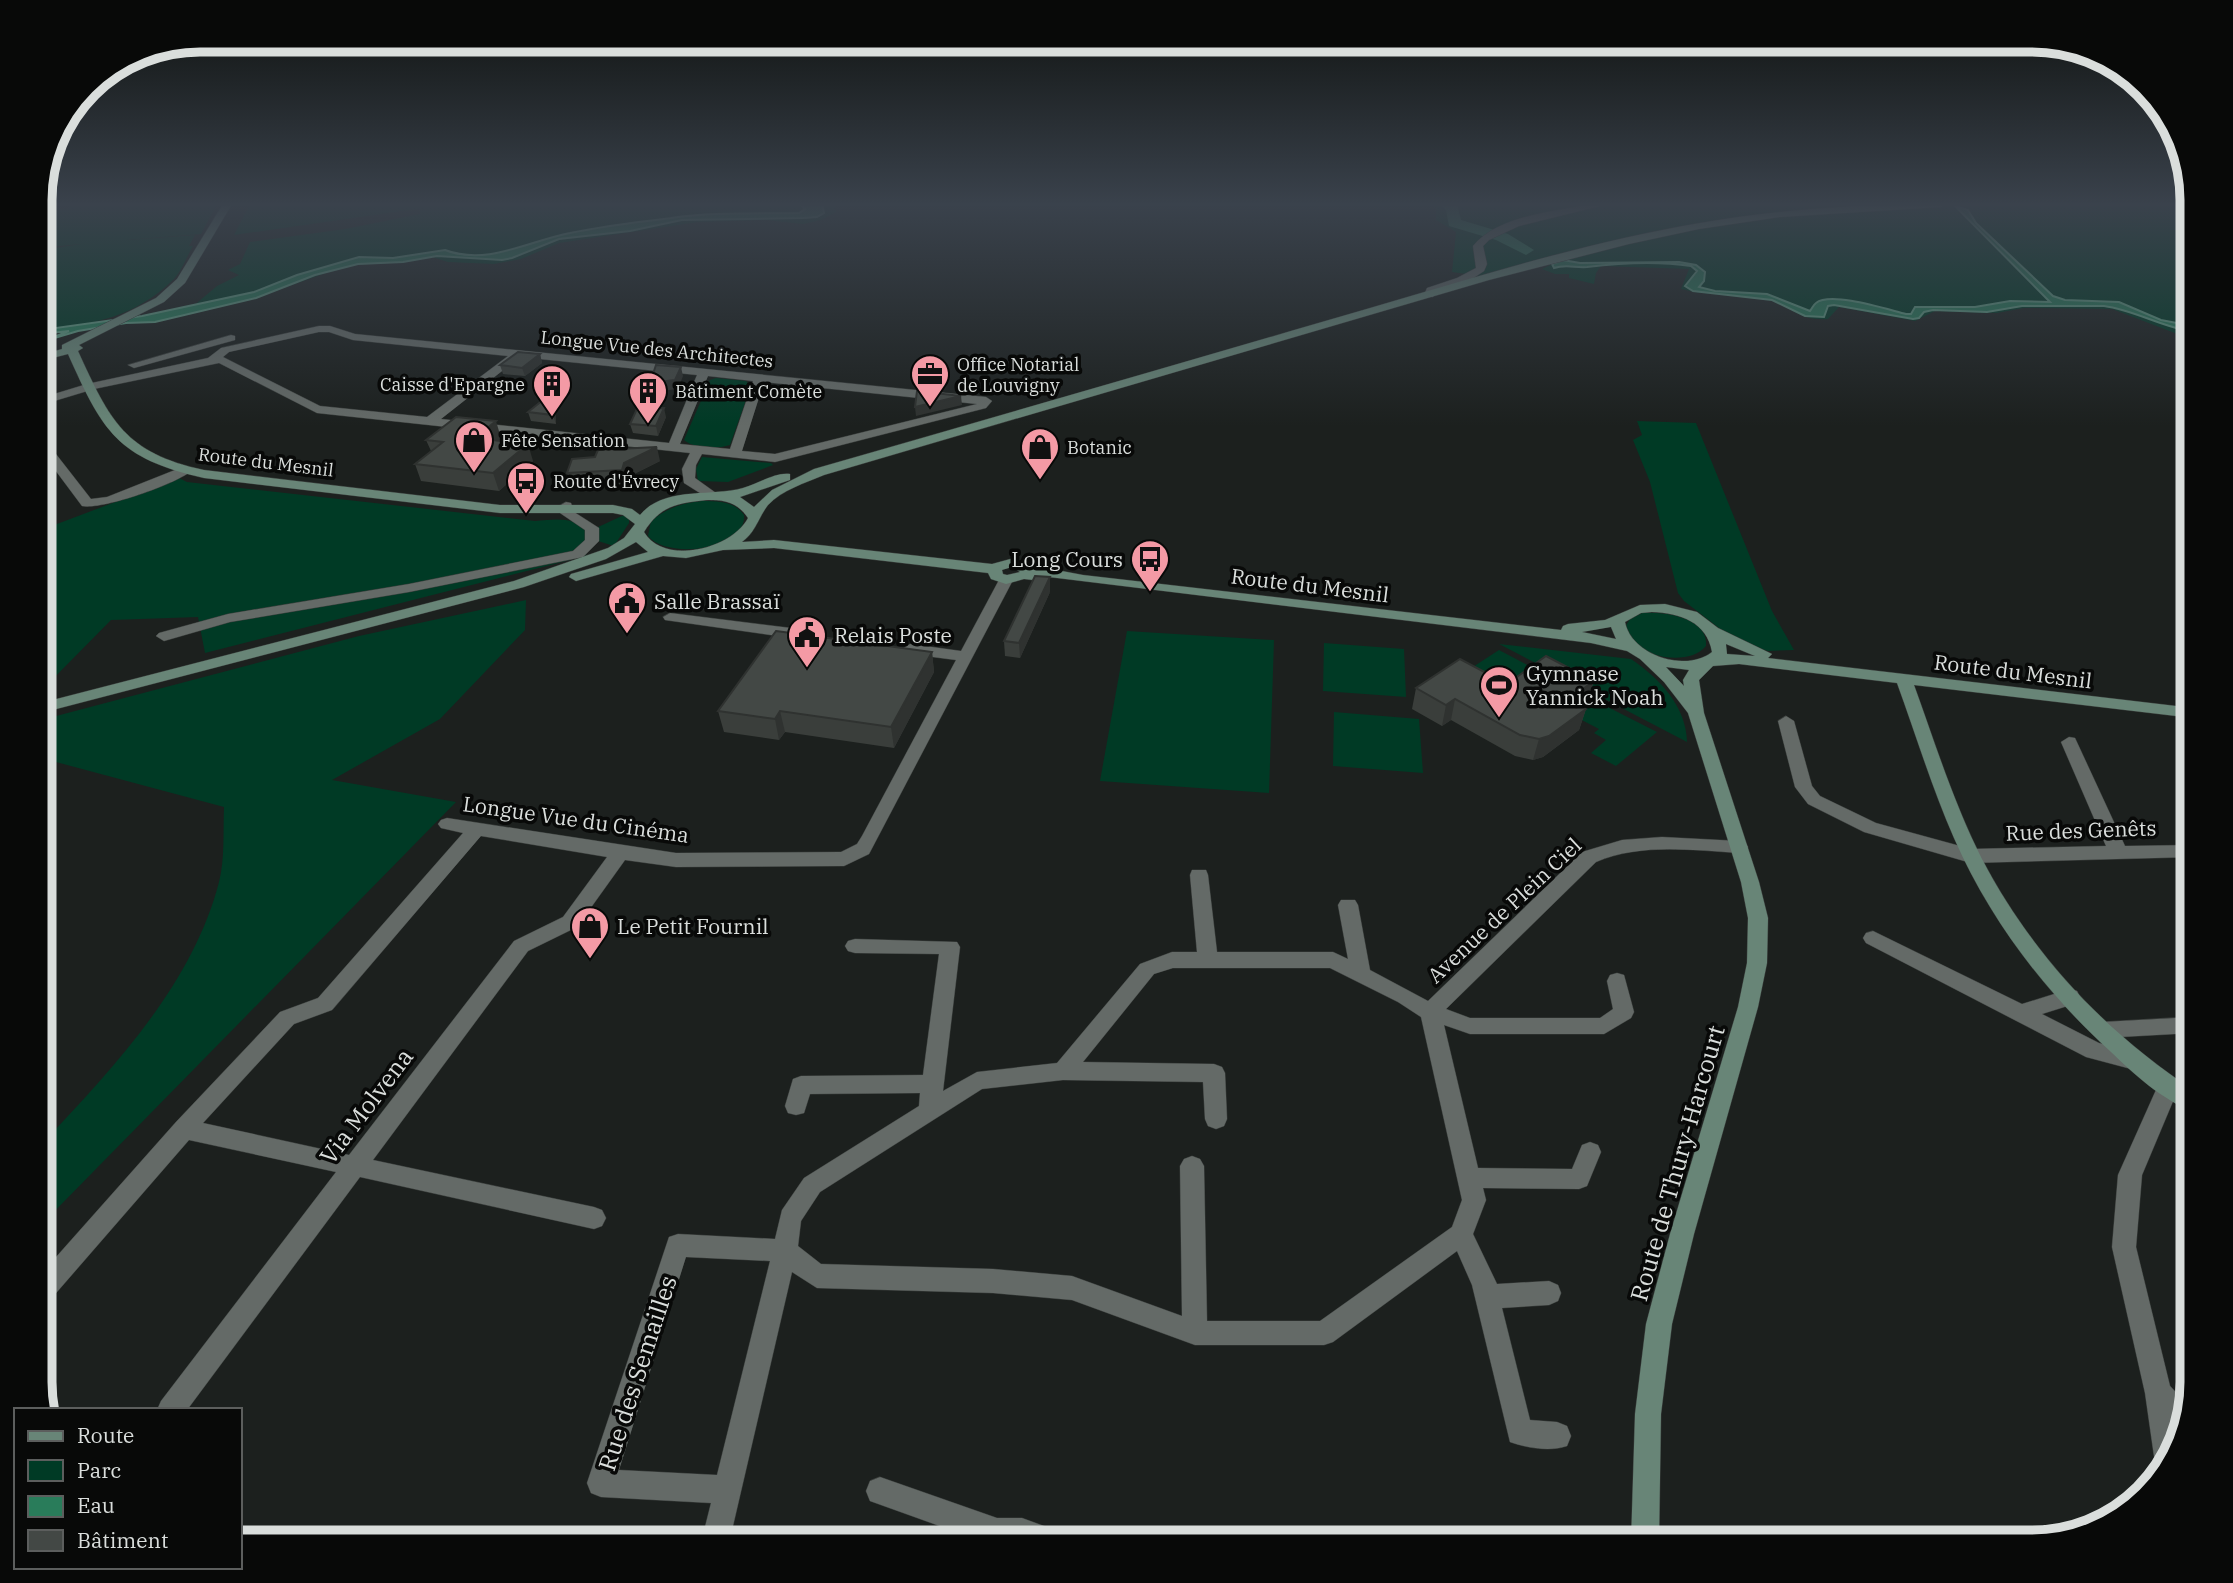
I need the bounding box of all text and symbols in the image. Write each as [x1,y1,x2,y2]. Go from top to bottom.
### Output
street label: Longue Vue des Architectes [540,325,774,373]
office icon: Office Notarial de Louvigny [909,353,951,408]
place label: Office Notarial de Louvigny [957,353,1080,397]
building icon: Caisse d'Epargne [531,363,573,418]
building icon: Bâtiment Comète [627,370,669,425]
place label: Caisse d'Epargne [380,373,525,396]
place label: Bâtiment Comète [675,380,822,403]
shop icon: Fête Sensation [453,419,495,474]
shop icon: Botanic [1019,426,1061,481]
place label: Fête Sensation [501,429,625,452]
place label: Botanic [1067,436,1132,459]
street label: Route du Mesnil [197,442,335,482]
bus stop icon: Route d'Évrecy [505,460,547,515]
place label: Route d'Évrecy [553,470,680,493]
bus stop icon: Long Cours [1129,538,1171,593]
place label: Long Cours [1011,545,1123,573]
street label: Route du Mesnil [1229,561,1391,609]
public building icon: Salle Brassaï [606,580,648,635]
place label: Salle Brassaï [654,587,780,615]
public building icon: Relais Poste [786,614,828,669]
place label: Relais Poste [834,621,952,649]
street label: Route du Mesnil [1932,647,2094,695]
place label: Gymnase Yannick Noah [1526,659,1664,711]
sports icon: Gymnase Yannick Noah [1478,664,1520,719]
street label: Longue Vue du Cinéma [461,789,691,849]
street label: Rue des Genêts [2005,813,2157,847]
street label: Avenue de Plein Ciel [1421,831,1587,989]
shop icon: Le Petit Fournil [569,905,611,960]
place label: Le Petit Fournil [617,912,769,940]
street label: Route de Thury-Harcourt [1622,1021,1732,1305]
street label: Via Molvena [312,1042,420,1170]
street label: Rue des Semailles [590,1271,684,1475]
legend [14,1408,242,1569]
text: Route [77,1421,134,1449]
text: Parc [77,1456,121,1484]
text: Eau [77,1491,115,1519]
text: Bâtiment [77,1526,168,1554]

